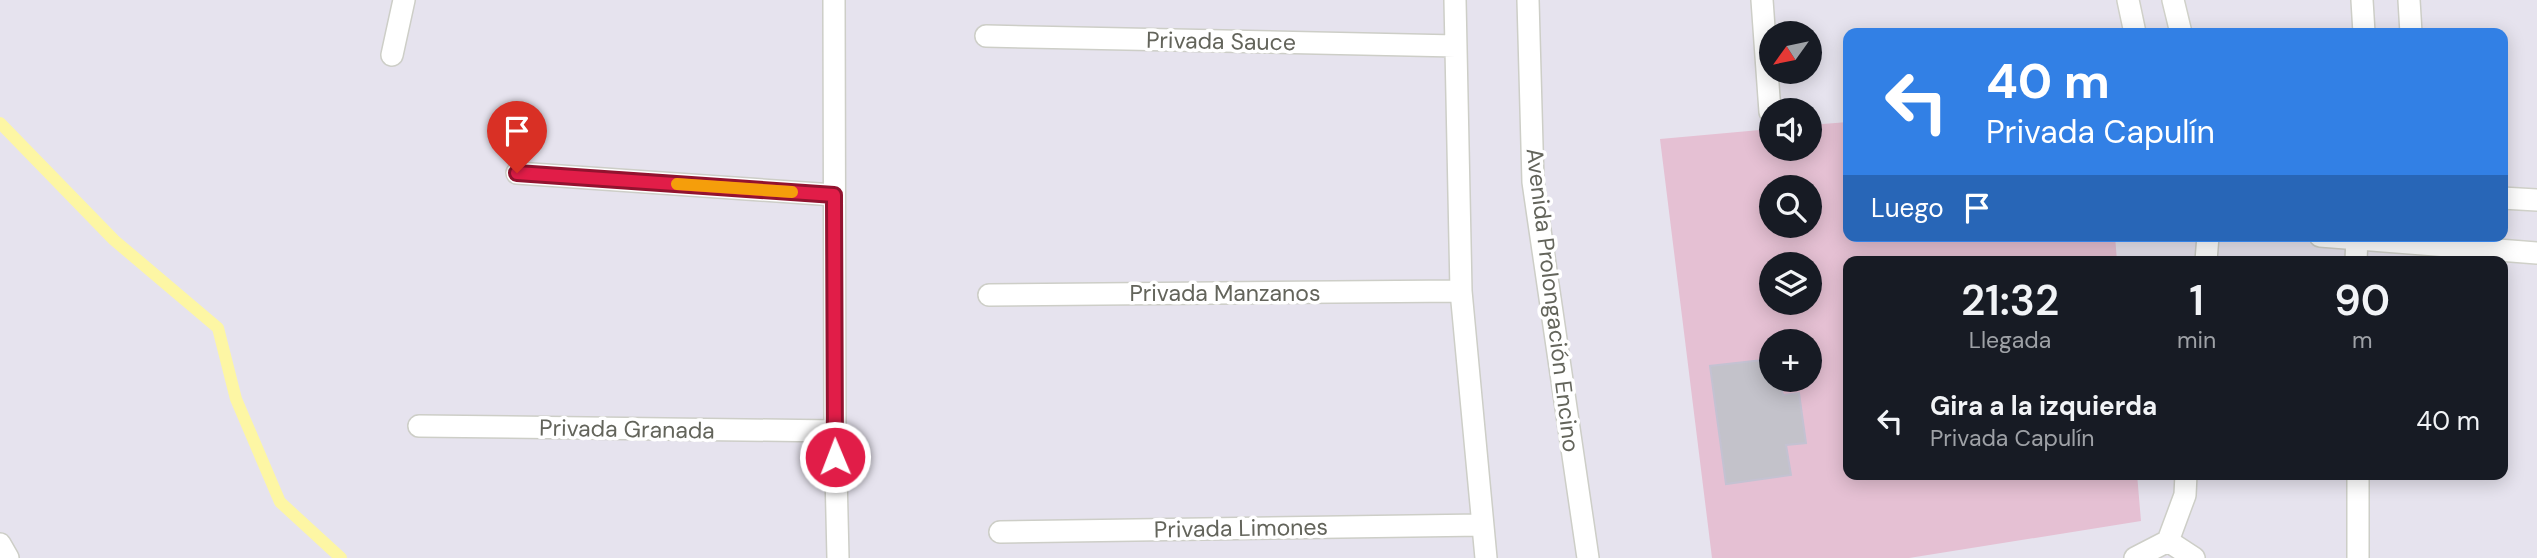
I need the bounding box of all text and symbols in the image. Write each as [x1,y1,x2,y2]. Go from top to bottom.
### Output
north arrow [1759,21,1822,84]
map controls [1759,21,1822,392]
street label: Privada Sauce [1146,25,1296,57]
text: 40 m [1986,49,2110,113]
icon: left [1871,56,1962,147]
button: sound [1759,98,1822,161]
pin [487,101,547,173]
text: Privada Capulín [1986,111,2215,153]
icon: arrive [498,112,536,150]
street label: Avenida Prolongación Encino [1519,146,1587,454]
button: search [1759,175,1822,238]
icon: arrive [1958,189,1996,227]
text: Luego [1871,191,1944,225]
button: layers [1759,252,1822,315]
text: 21:32 [1961,273,2059,328]
text: 1 [2189,273,2204,328]
text: 90 [2334,273,2390,328]
street label: Privada Manzanos [1130,278,1320,308]
text: Llegada [1969,325,2051,355]
text: min [2177,325,2216,355]
text: m [2352,325,2372,355]
button: + [1759,329,1822,392]
text: Gira a la izquierda [1930,389,2157,423]
icon: left [1871,402,1909,440]
text: 40 m [2416,404,2480,438]
street label: Privada Granada [539,412,715,446]
position arrow [798,420,872,494]
text: Privada Capulín [1930,423,2095,453]
street label: Privada Limones [1154,511,1328,545]

